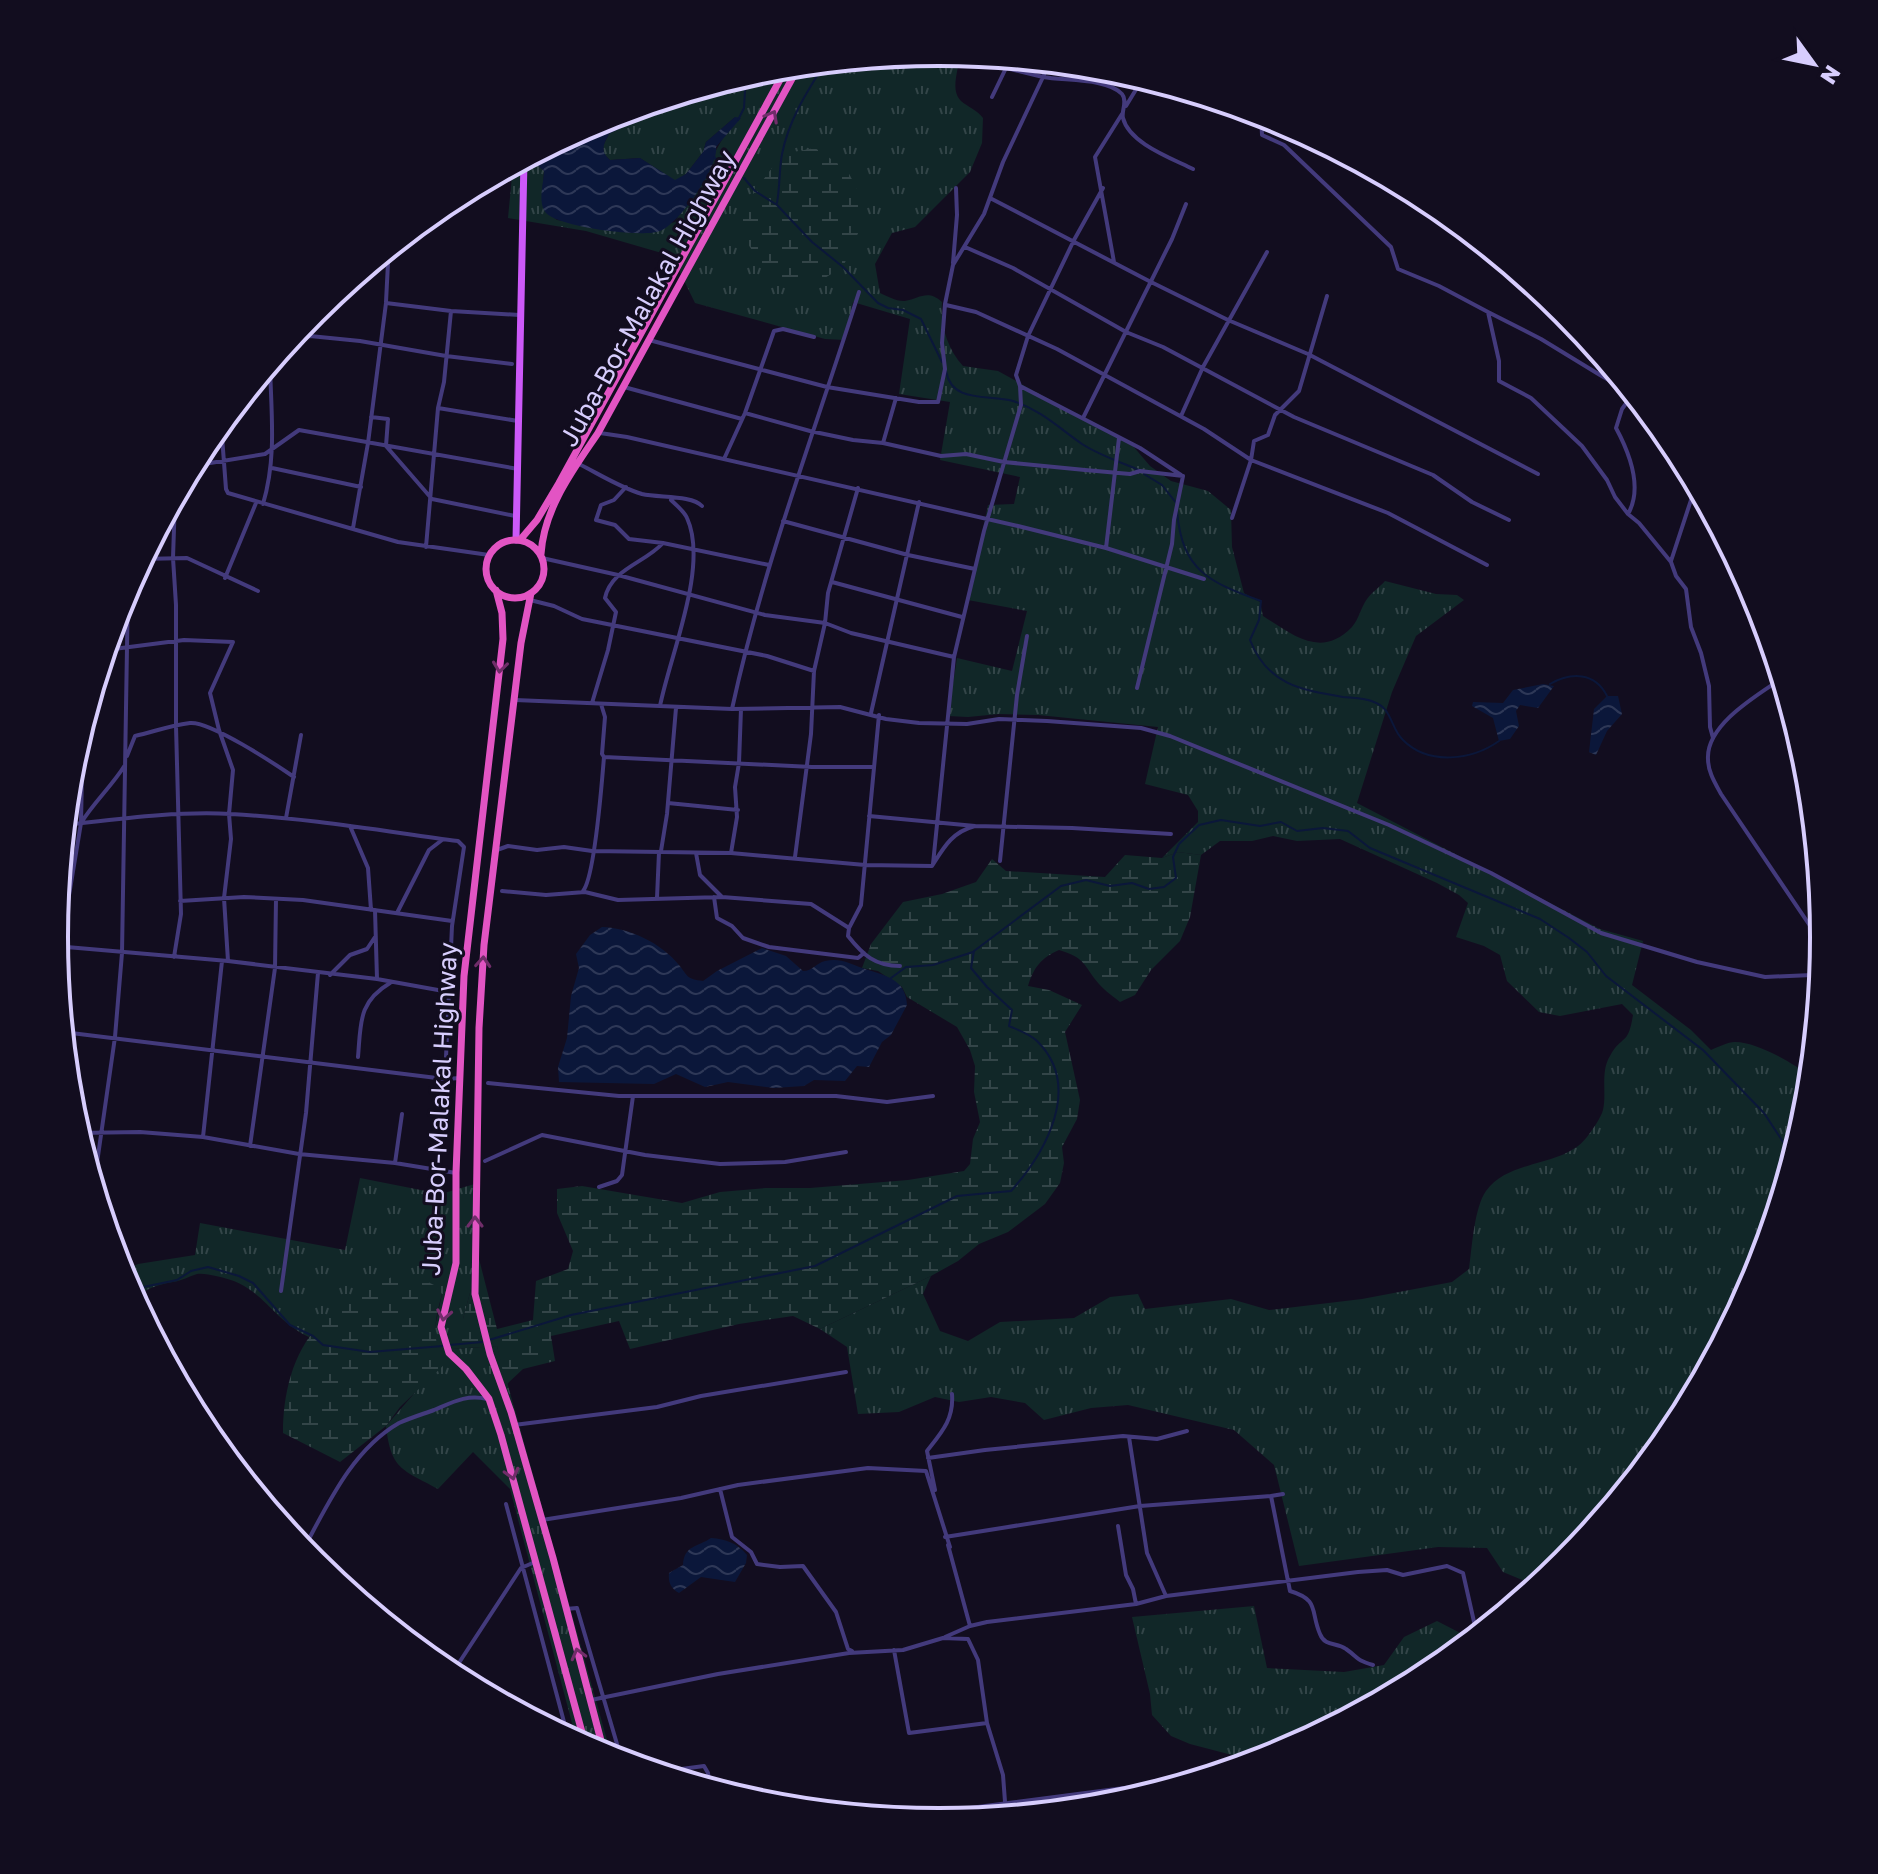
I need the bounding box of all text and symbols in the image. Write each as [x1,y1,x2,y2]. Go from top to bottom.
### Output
north arrow [1774,24,1854,104]
text: N [1815,61,1847,90]
one-way arrow [762,110,778,124]
street label: Juba-Bor-Malakal Highway [552,144,742,452]
one-way arrow [492,660,509,674]
street label: Juba-Bor-Malakal Highway [415,941,463,1277]
one-way arrow [474,955,491,968]
one-way arrow [466,1215,484,1228]
one-way arrow [436,1308,453,1322]
one-way arrow [503,1466,519,1480]
one-way arrow [571,1647,588,1661]

